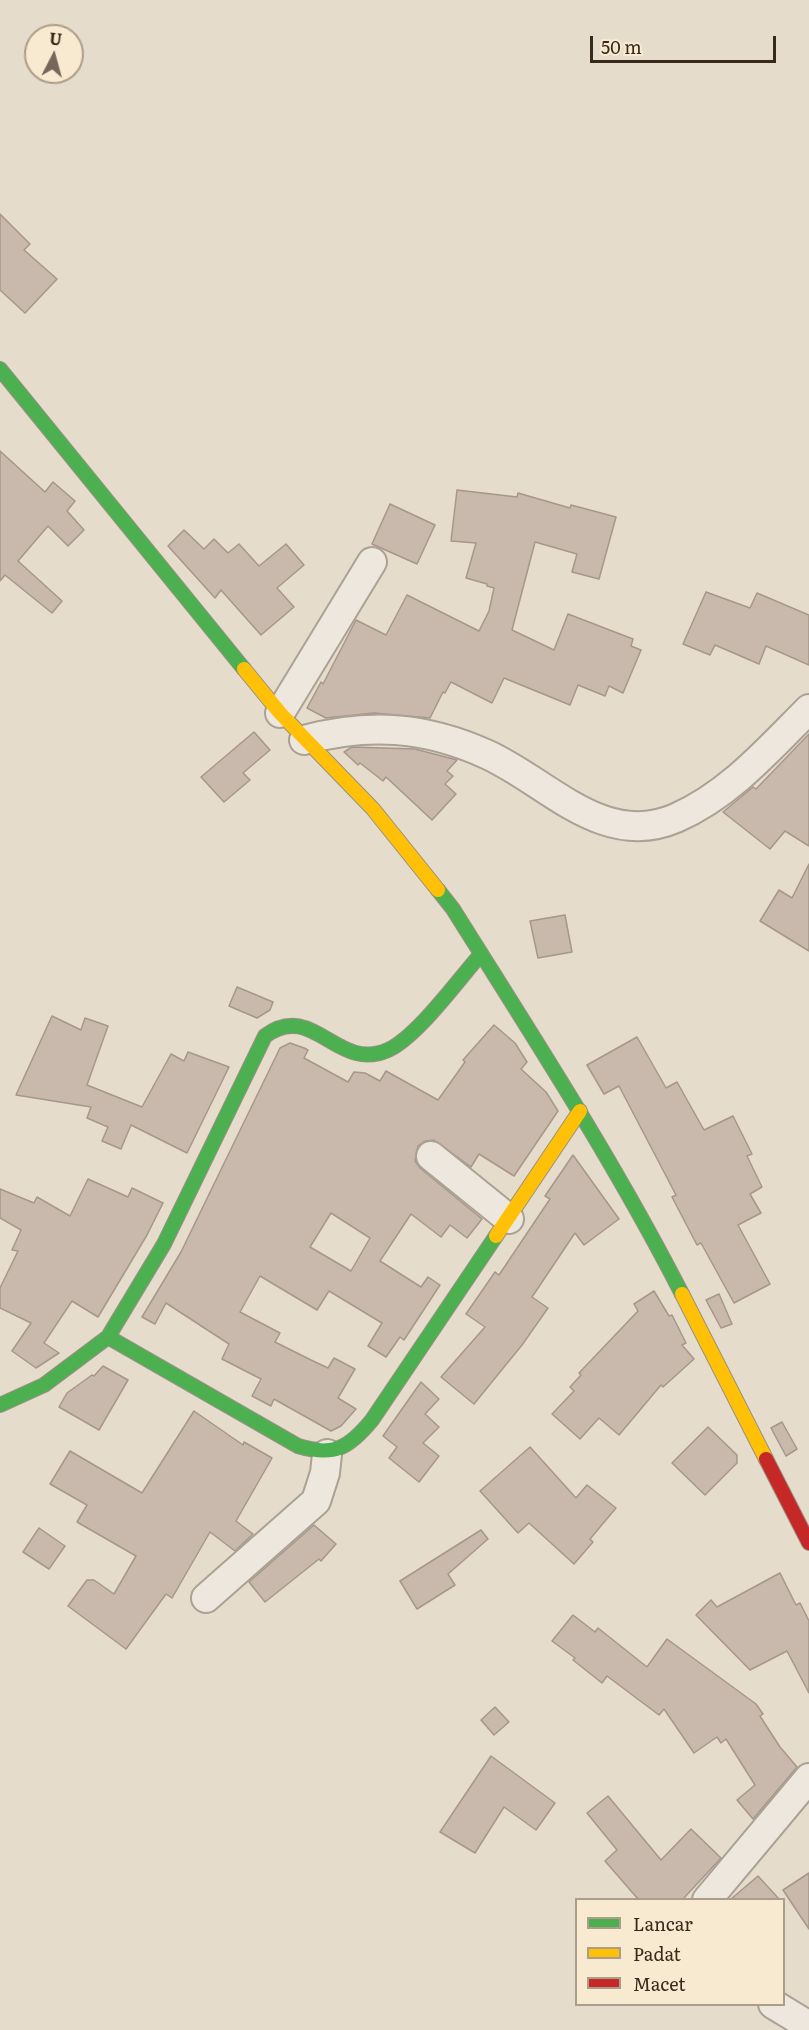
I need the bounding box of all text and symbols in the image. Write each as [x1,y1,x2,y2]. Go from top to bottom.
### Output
north arrow [24,24,84,84]
scale bar [593,24,779,62]
text: U [48,25,63,51]
text: 50 m [601,33,642,60]
legend [575,1898,785,2006]
text: Lancar [633,1910,693,1937]
text: Padat [633,1940,681,1967]
text: Macet [633,1970,686,1997]

